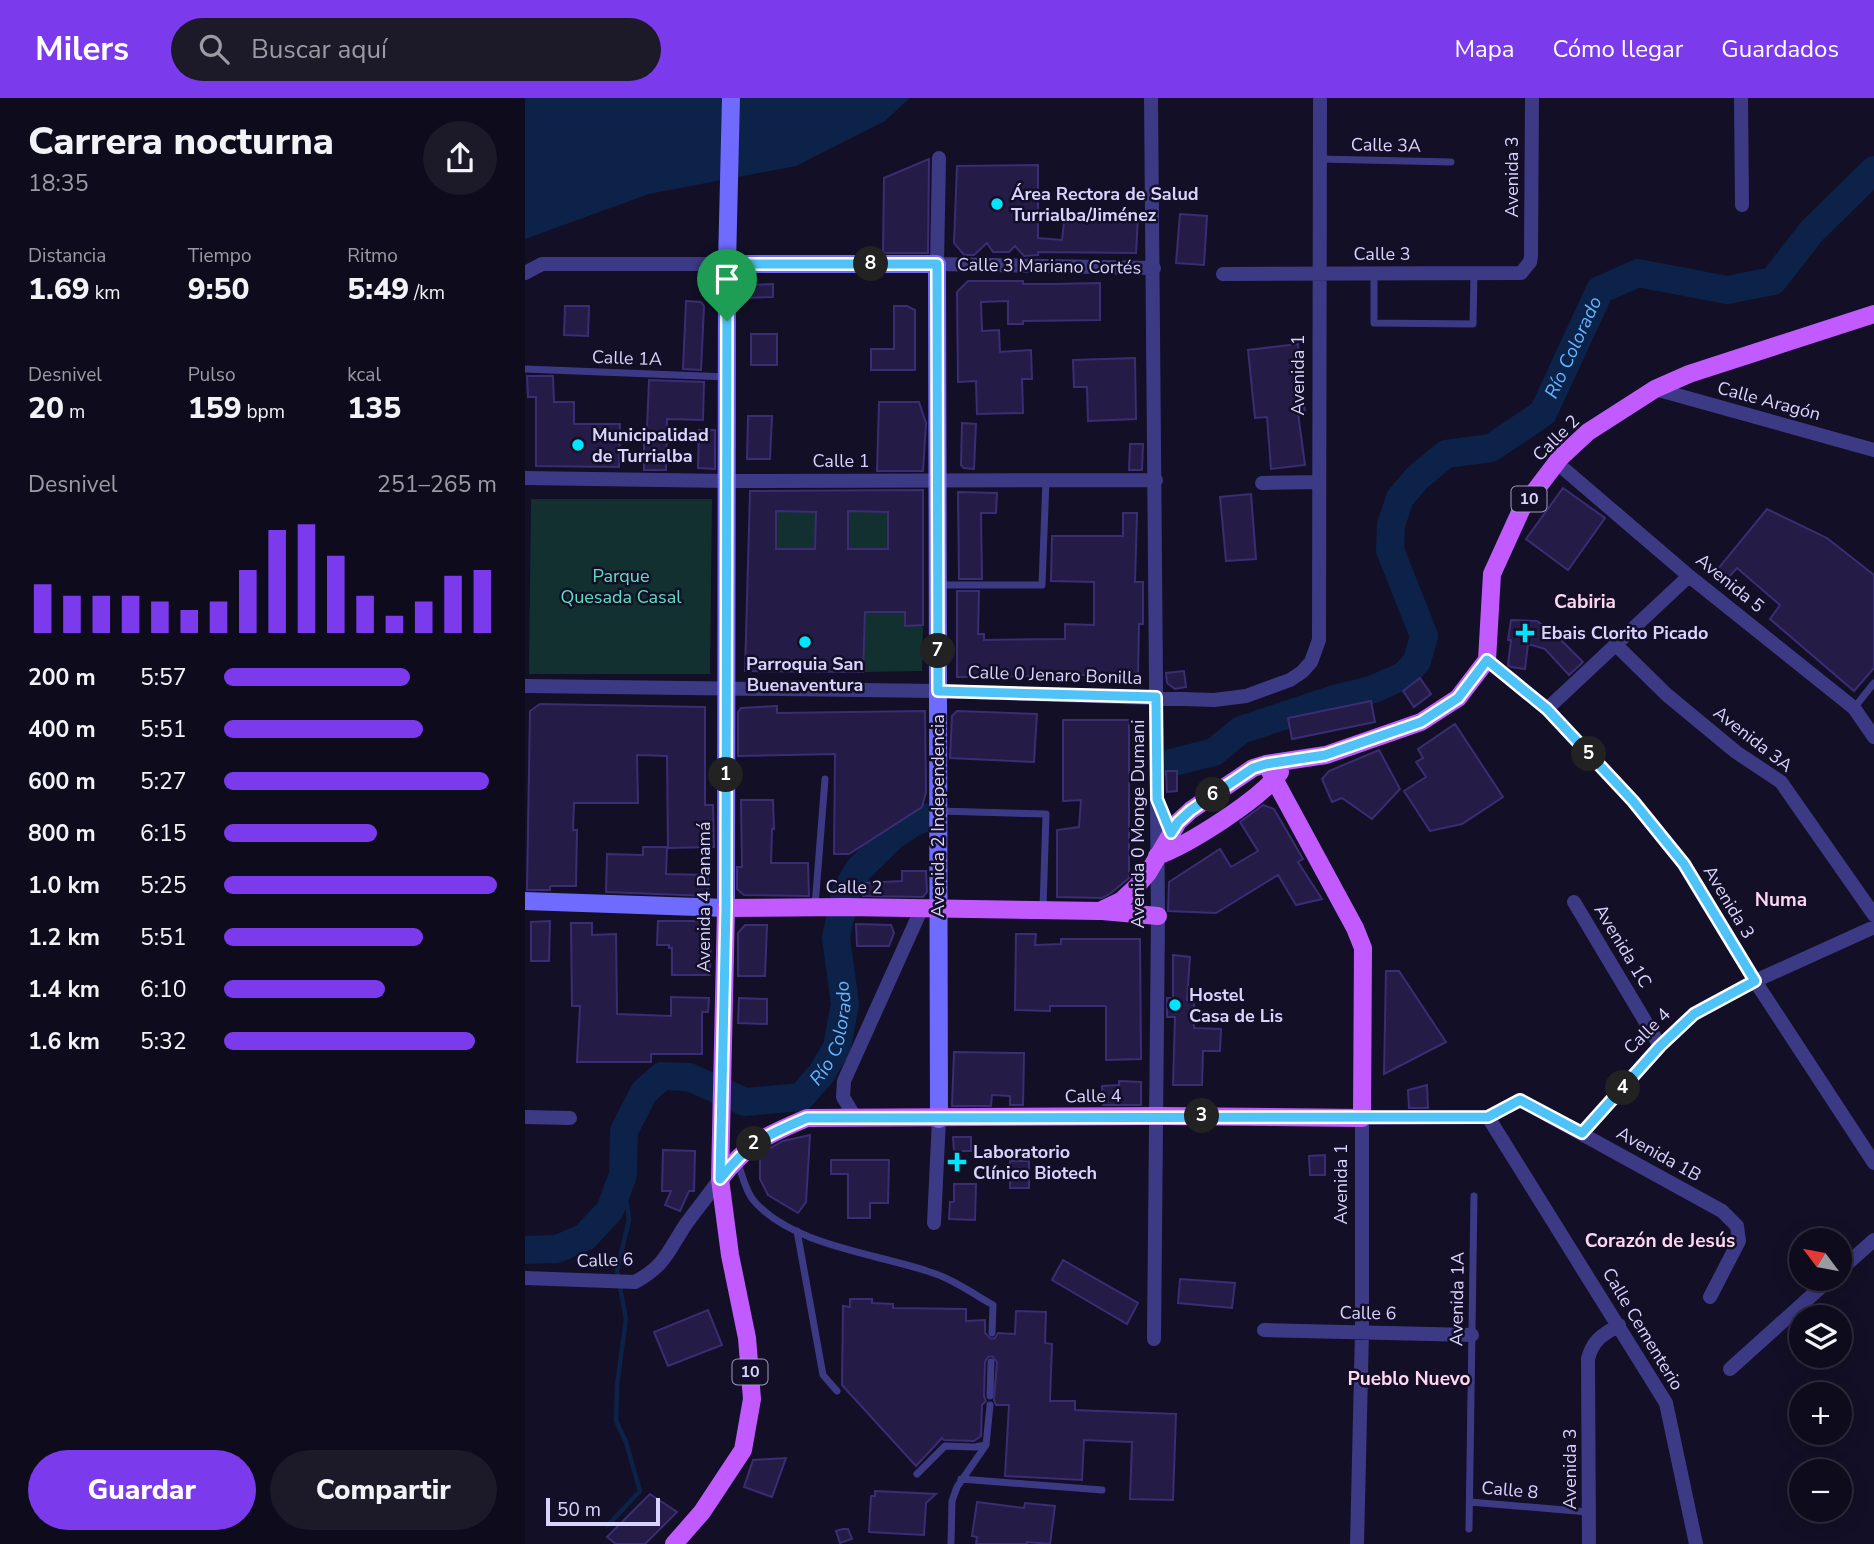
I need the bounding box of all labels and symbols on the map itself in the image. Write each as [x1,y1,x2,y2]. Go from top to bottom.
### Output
street label: Calle 3A [1351,132,1421,158]
street label: Avenida 3 [1500,136,1524,218]
place label: Área Rectora de Salud Turrialba/Jiménez [1011,182,1199,227]
marker: Área Rectora de Salud Turrialba/Jiménez [989,196,1005,212]
street label: Calle 3 [1354,242,1410,266]
pin: 8 [853,246,889,282]
pin [697,249,757,321]
street label: Calle 3 Mariano Cortés [957,252,1141,280]
water label: Río Colorado [1538,292,1608,403]
street label: Avenida 1 [1286,334,1310,416]
street label: Calle 1A [592,345,662,371]
street label: Calle Aragón [1715,376,1823,426]
street label: Calle 2 [1527,409,1585,467]
place label: Municipalidad de Turrialba [592,423,709,468]
marker: Municipalidad de Turrialba [570,437,586,453]
street label: Calle 1 [813,449,869,473]
road number: 10 [1511,486,1546,512]
street label: Avenida 5 [1691,548,1769,618]
park label: Parque Quesada Casal [560,564,682,609]
district label: Cabiria [1554,589,1616,615]
place label: Ebais Clorito Picado [1541,621,1708,645]
marker: Ebais Clorito Picado [1515,623,1535,643]
marker: Parroquia San Buenaventura [797,634,813,650]
pin: 7 [921,634,955,668]
place label: Parroquia San Buenaventura [746,652,864,697]
street label: Calle 0 Jenaro Bonilla [967,660,1143,690]
street label: Avenida 3A [1708,701,1798,777]
street label: Avenida 2 Independencia [926,714,950,918]
street label: Avenida 0 Monge Dumani [1126,719,1150,929]
pin: 5 [1571,736,1607,772]
pin: 1 [709,758,743,792]
pin: 6 [1195,778,1231,812]
street label: Avenida 4 Panamá [692,821,716,973]
street label: Avenida 3 [1698,861,1760,943]
street label: Calle 2 [825,875,883,899]
district label: Numa [1755,887,1807,913]
street label: Avenida 1C [1589,900,1657,992]
water label: Río Colorado [804,979,858,1091]
place label: Hostel Casa de Lis [1189,983,1283,1028]
marker: Hostel Casa de Lis [1167,997,1183,1013]
street label: Calle 4 [1618,1002,1676,1060]
pin: 4 [1605,1070,1641,1105]
street label: Calle 4 [1064,1084,1122,1108]
pin: 3 [1185,1098,1219,1134]
street label: Avenida 1B [1612,1121,1706,1187]
pin: 2 [737,1126,771,1162]
place label: Laboratorio Clínico Biotech [973,1140,1097,1185]
street label: Avenida 1 [1329,1143,1353,1225]
marker: Laboratorio Clínico Biotech [947,1152,967,1172]
district label: Corazón de Jesús [1585,1228,1735,1254]
north arrow [1789,1228,1851,1292]
street label: Calle 6 [576,1247,634,1273]
street label: Avenida 1A [1444,1252,1470,1346]
street label: Calle Cementerio [1597,1263,1689,1395]
street label: Calle 6 [1339,1301,1397,1325]
road number: 10 [733,1360,768,1384]
district label: Pueblo Nuevo [1347,1366,1471,1392]
street label: Avenida 3 [1558,1428,1582,1510]
street label: Calle 8 [1481,1476,1539,1504]
scale bar [546,1495,660,1527]

